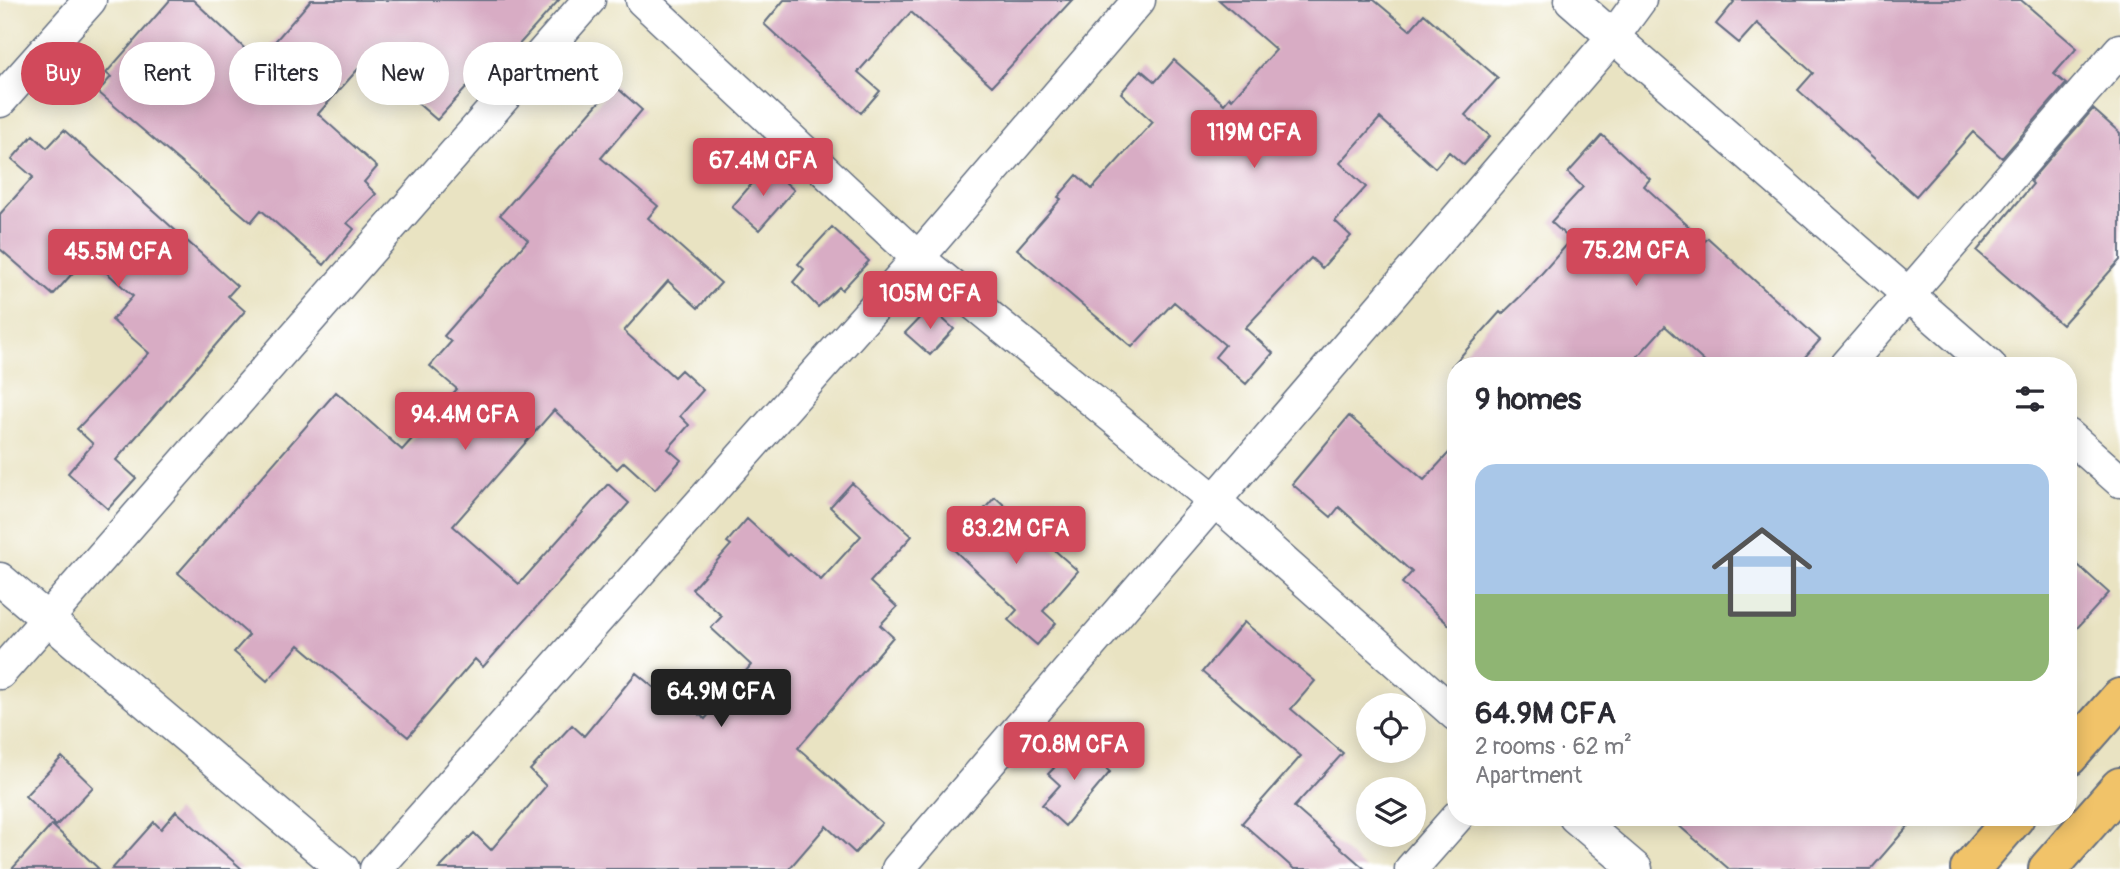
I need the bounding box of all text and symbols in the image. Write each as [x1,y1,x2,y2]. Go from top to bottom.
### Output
chip: Buy [21,42,105,105]
chip: Rent [119,42,215,105]
chip: Filters [229,42,342,105]
chip: New [356,42,449,105]
chip: Apartment [463,42,623,105]
pin: 119M CFA [1182,110,1326,170]
text: 119M CFA [1207,118,1301,147]
pin: 67.4M CFA [683,138,843,198]
text: 67.4M CFA [709,146,817,175]
pin: 75.2M CFA [1556,229,1716,288]
pin: 45.5M CFA [38,230,198,289]
text: 75.2M CFA [1582,236,1690,265]
text: 45.5M CFA [64,237,172,266]
pin: 105M CFA [858,272,1002,331]
text: 105M CFA [879,279,981,308]
icon: filters [2011,380,2049,418]
text: 9 homes [1475,381,1581,418]
pin: 94.4M CFA [385,392,545,452]
text: 94.4M CFA [411,400,519,429]
pin: 83.2M CFA [936,506,1096,566]
icon: home [1699,509,1825,635]
text: 83.2M CFA [963,514,1069,543]
pin: 64.9M CFA [641,670,801,729]
text: 64.9M CFA [667,677,775,706]
map controls [1356,693,1426,847]
button: locate [1356,693,1426,763]
text: 64.9M CFA [1475,695,1616,732]
pin: 70.8M CFA [994,722,1154,782]
text: 70.8M CFA [1019,730,1129,759]
text: 2 rooms · 62 m² [1475,732,1632,761]
text: Apartment [1475,761,1582,790]
button: layers [1356,777,1426,847]

